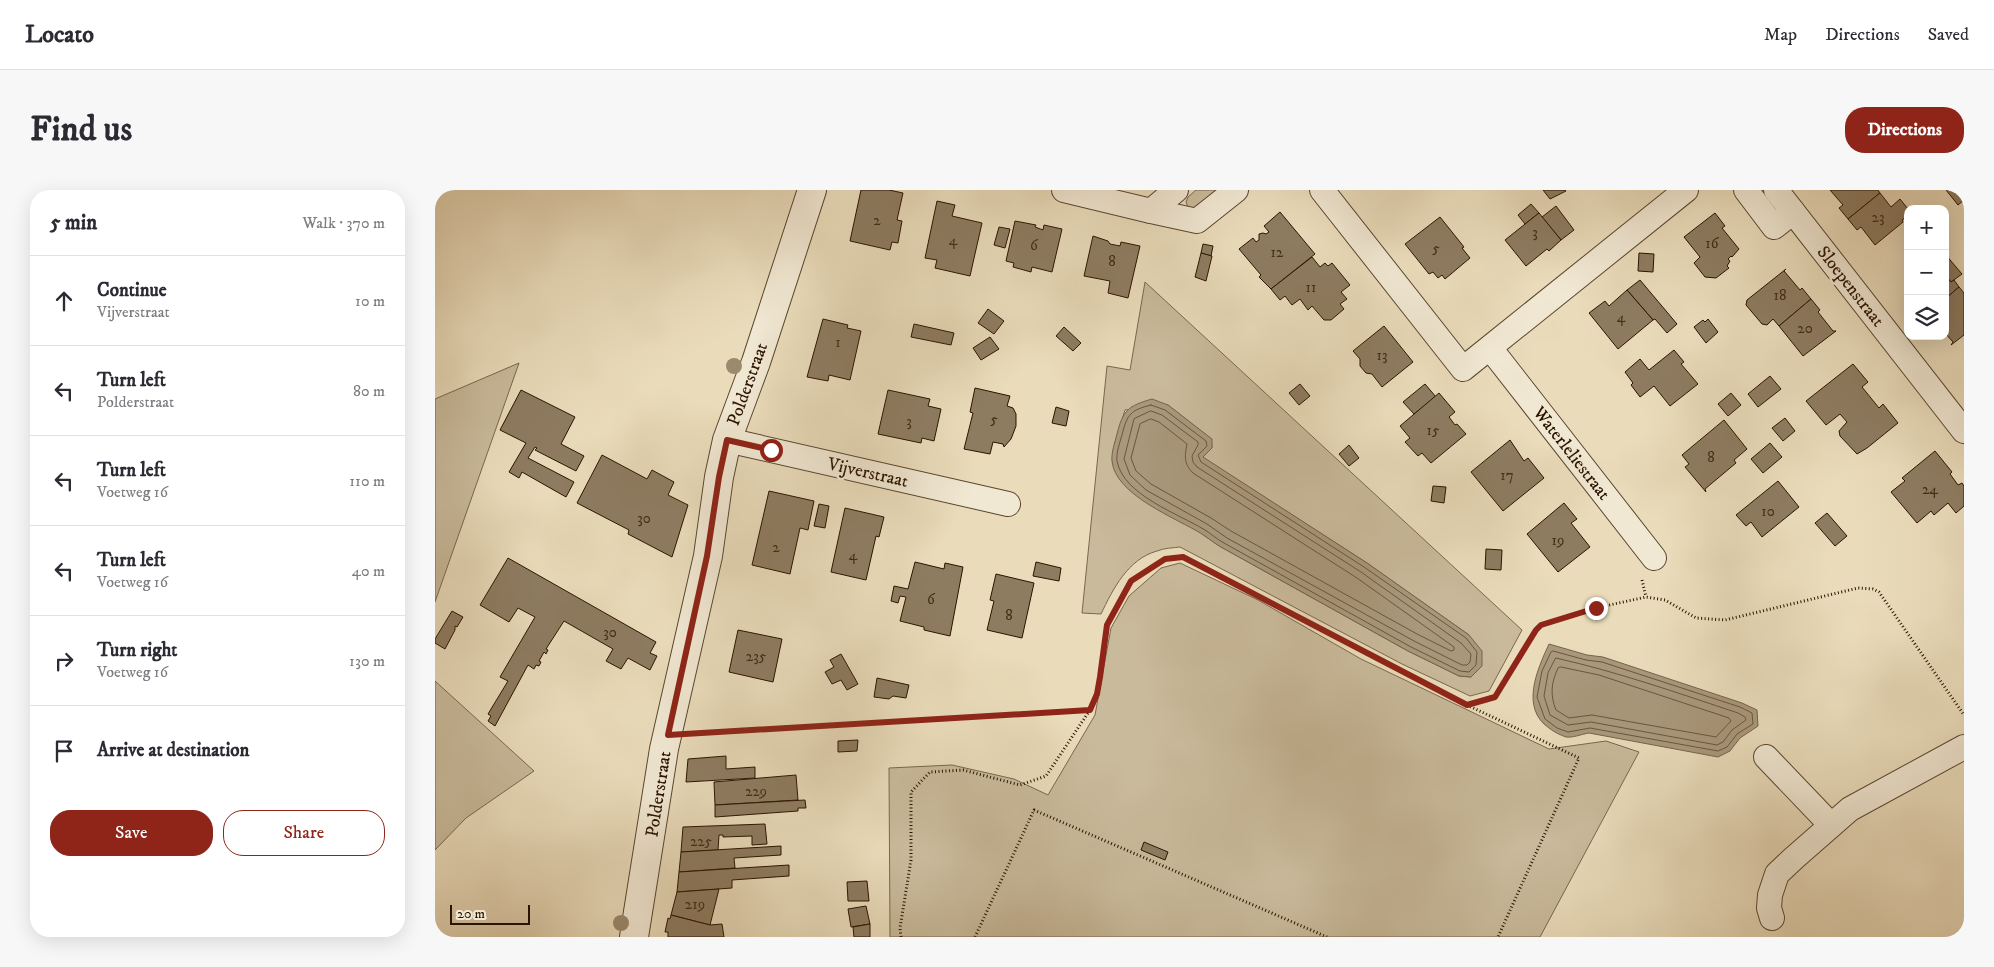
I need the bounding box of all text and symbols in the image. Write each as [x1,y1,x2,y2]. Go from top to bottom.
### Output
text: Locato [25,20,94,50]
text: Map [1764,24,1797,46]
text: Directions [1825,24,1900,46]
text: Saved [1928,24,1969,46]
button: Directions [1845,107,1964,153]
text: Find us [30,108,132,152]
map controls [1904,205,1949,340]
button: + [1904,205,1949,250]
house number: 23 [1872,208,1884,227]
text: 5 min [50,210,97,236]
house number: 2 [873,211,881,230]
text: Walk · 370 m [303,213,385,233]
house number: 3 [1532,223,1538,242]
house number: 4 [949,231,958,250]
house number: 16 [1705,234,1720,253]
house number: 6 [1030,236,1039,255]
house number: 5 [1432,239,1440,258]
street label: Sloepenstraat [1812,242,1889,332]
house number: 12 [1271,243,1284,262]
button: − [1904,250,1949,295]
house number: 8 [1108,252,1116,271]
house number: 11 [1305,278,1317,297]
text: Continue [97,279,167,302]
house number: 18 [1773,286,1787,305]
icon: ahead [50,287,78,315]
text: 10 m [355,291,385,311]
button: layers [1904,295,1949,340]
text: Vijverstraat [97,302,170,322]
house number: 4 [1617,308,1626,327]
house number: 20 [1797,319,1813,338]
house number: 1 [835,333,841,352]
street label: Polderstraat [723,340,773,429]
house number: 13 [1376,346,1388,365]
text: Turn left [97,369,166,392]
icon: left [50,377,78,405]
text: 80 m [353,381,385,401]
text: Polderstraat [97,392,174,412]
street label: Waterleliestraat [1527,402,1615,505]
house number: 5 [990,410,998,429]
house number: 3 [906,412,912,431]
house number: 15 [1427,421,1440,440]
route start [760,439,783,462]
house number: 8 [1707,448,1715,467]
street label: Vijverstraat [824,453,910,493]
text: Turn left [97,459,166,482]
house number: 17 [1500,466,1514,485]
icon: left [50,467,78,495]
text: 110 m [349,471,385,491]
house number: 24 [1922,480,1938,499]
text: Voetweg 16 [97,482,168,502]
house number: 10 [1761,502,1775,521]
house number: 30 [637,509,651,528]
house number: 19 [1552,531,1564,550]
house number: 2 [772,538,780,557]
house number: 4 [849,546,858,565]
text: Turn left [97,549,166,572]
icon: left [50,557,78,585]
text: 40 m [352,561,385,581]
text: Voetweg 16 [97,572,168,592]
house number: 6 [927,590,936,609]
route end [1585,597,1608,620]
house number: 8 [1005,606,1013,625]
house number: 30 [603,623,617,642]
text: Turn right [97,639,177,662]
icon: right [50,647,78,675]
house number: 235 [746,647,767,666]
text: 130 m [349,651,385,671]
text: Voetweg 16 [97,662,168,682]
icon: arrive [50,737,78,765]
text: Arrive at destination [97,739,249,762]
street label: Polderstraat [641,749,677,839]
house number: 229 [745,782,767,801]
button: Save [50,810,213,856]
button: Share [223,810,385,856]
house number: 225 [690,832,713,851]
house number: 219 [685,895,705,914]
scale bar [450,902,530,925]
text: 20 m [457,905,485,923]

